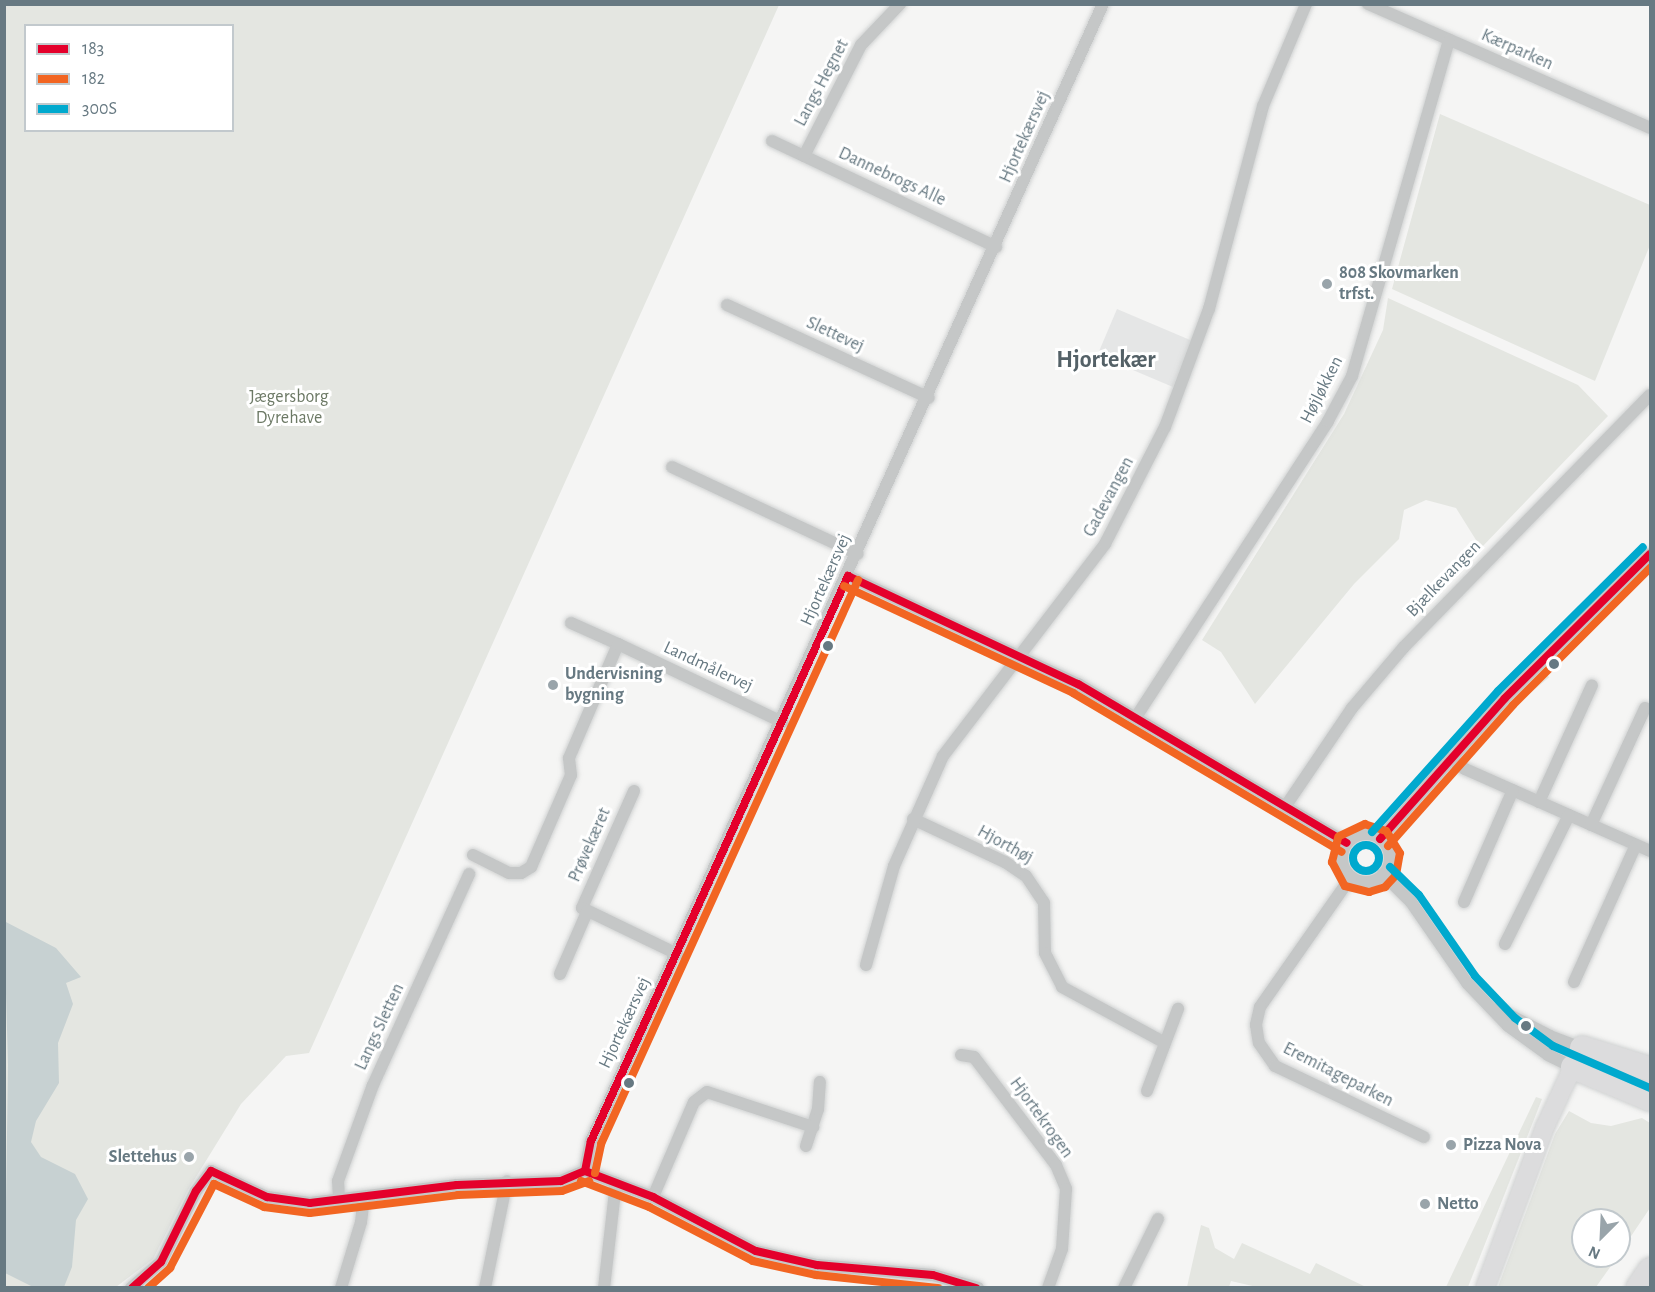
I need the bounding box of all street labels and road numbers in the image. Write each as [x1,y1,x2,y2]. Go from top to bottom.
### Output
street label: Kærparken [1478,25,1556,75]
street label: Langs Hegnet [790,36,854,130]
street label: Hjortekærsvej [995,88,1055,186]
street label: Dannebrogs Alle [835,143,949,211]
street label: Slettevej [803,312,867,358]
street label: Højløkken [1296,353,1348,427]
street label: Gadevangen [1079,453,1139,541]
street label: Hjortekærsvej [796,531,856,629]
street label: Bjælkevangen [1402,536,1486,622]
street label: Landmålervej [660,637,756,697]
street label: Prøvekæret [564,805,616,885]
street label: Hjorthøj [973,821,1037,869]
street label: Hjortekærsvej [594,974,656,1072]
street label: Langs Sletten [351,980,409,1074]
street label: Eremitageparken [1279,1038,1397,1112]
street label: Hjortekrogen [1004,1073,1078,1163]

